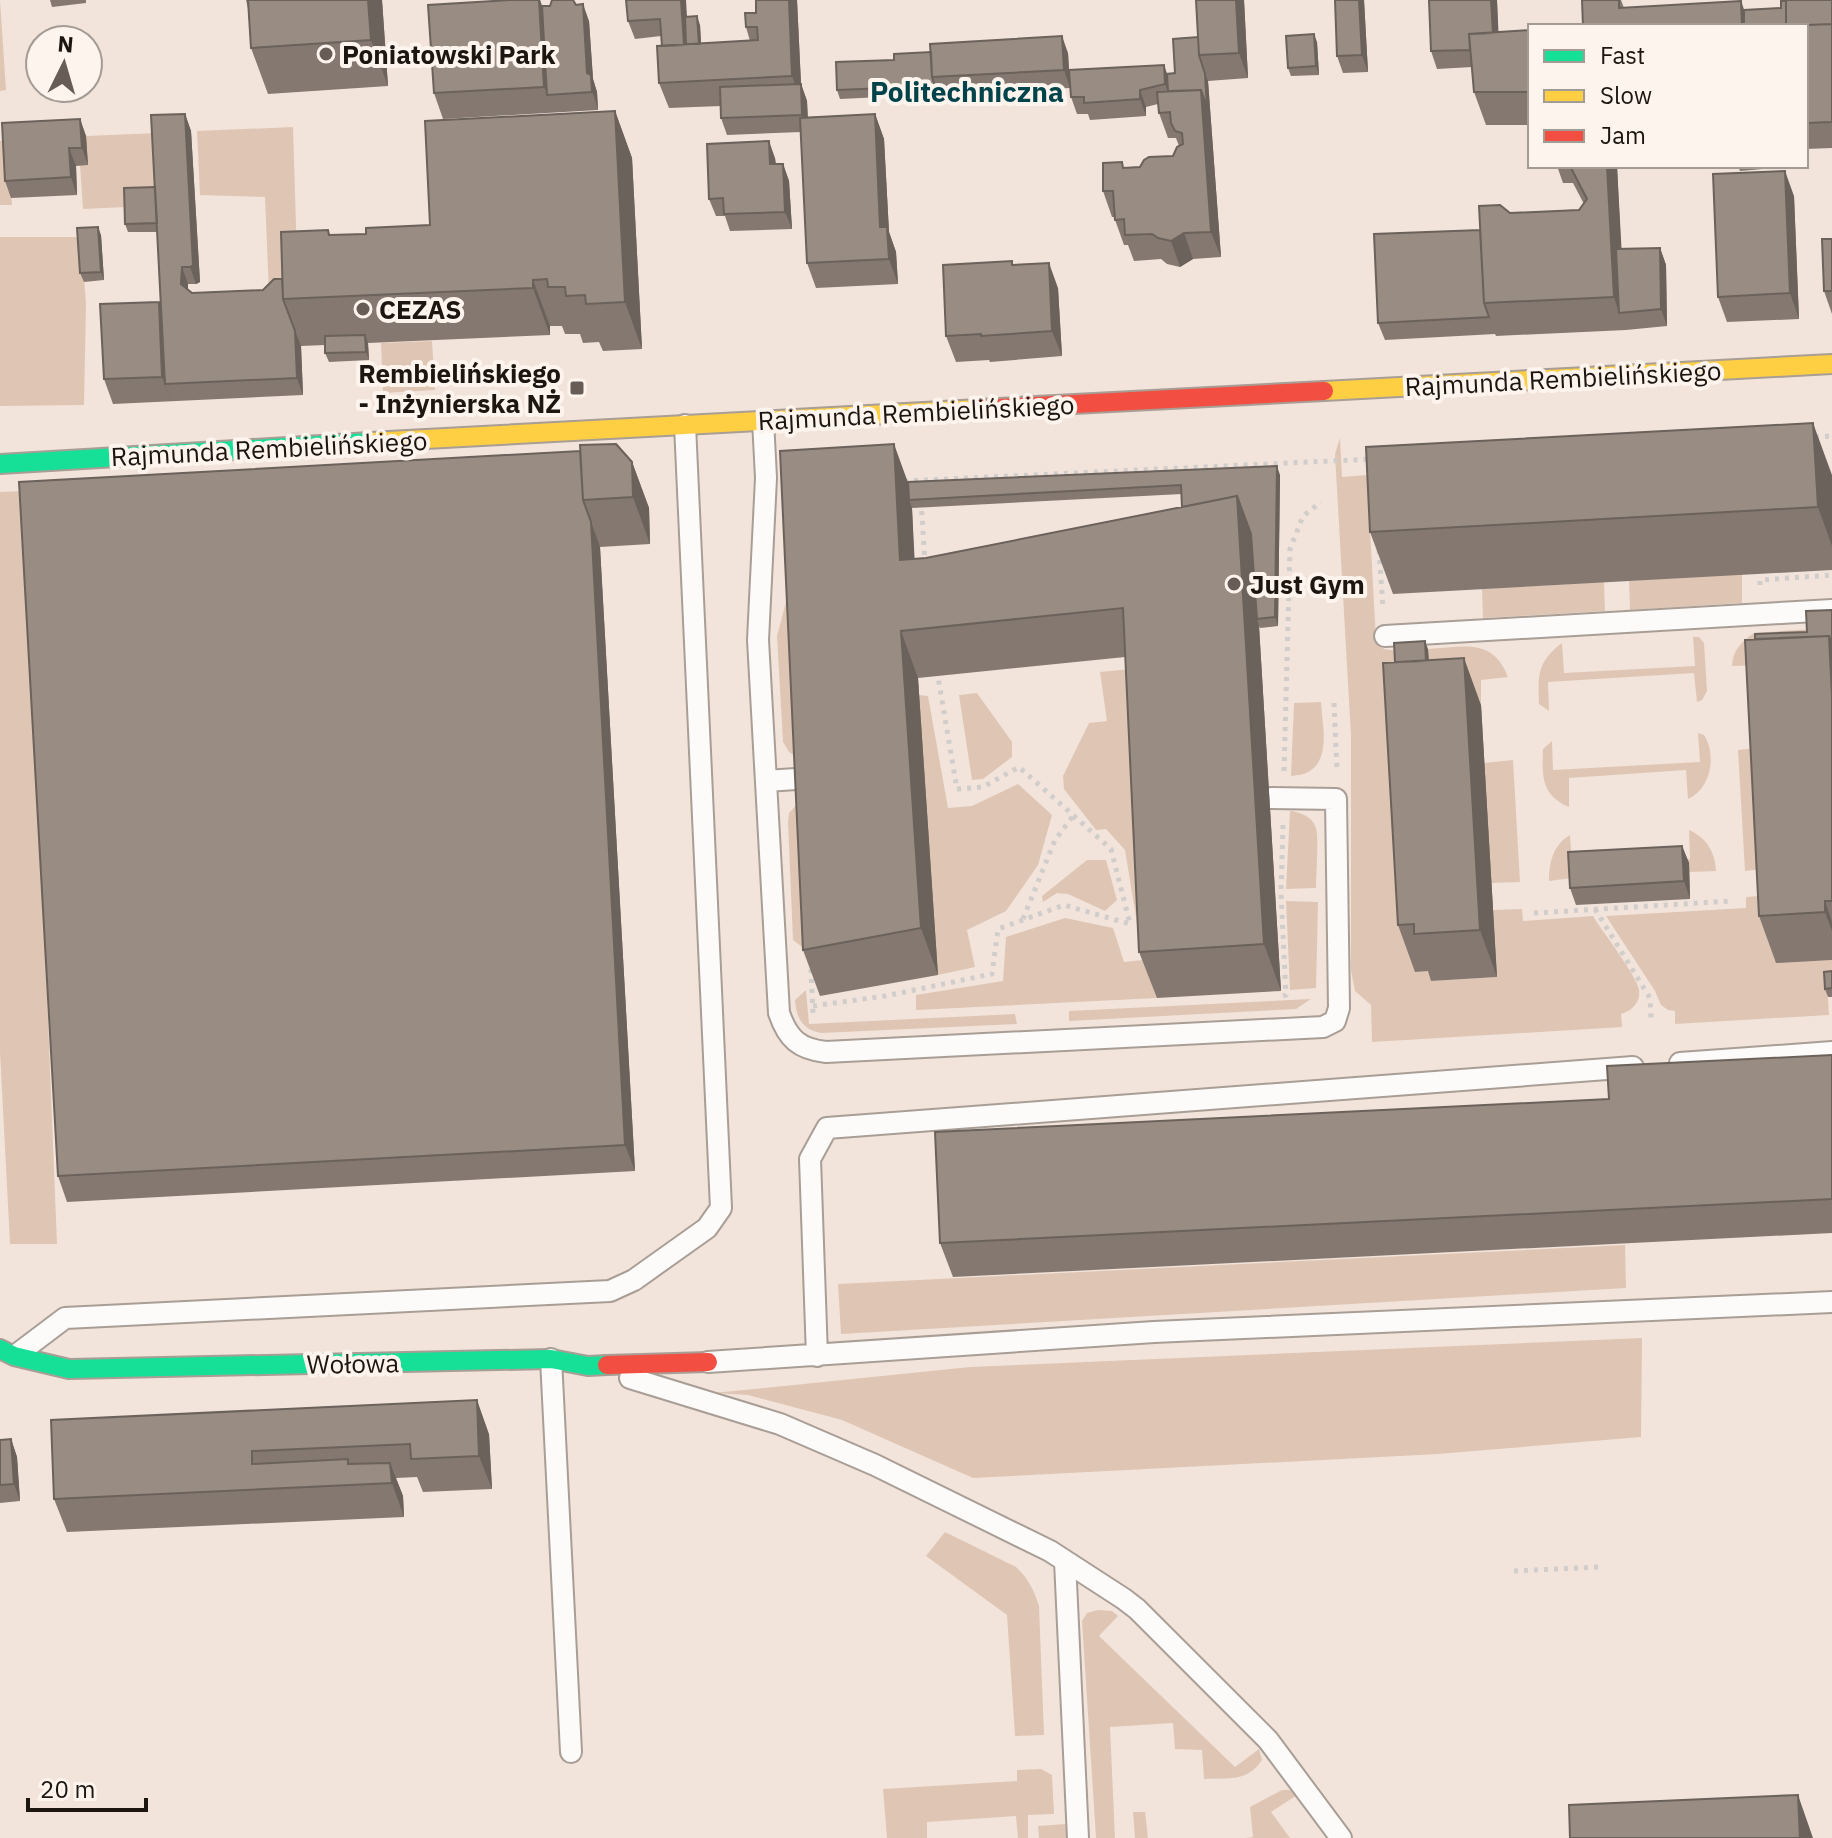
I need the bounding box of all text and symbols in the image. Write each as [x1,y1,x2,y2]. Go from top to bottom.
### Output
north arrow [24,24,104,104]
legend [1528,24,1808,168]
text: N [57,28,75,59]
place label: Poniatowski Park [342,37,555,71]
text: Fast [1600,39,1645,71]
marker: Poniatowski Park [317,45,335,63]
district label: Politechniczna [870,73,1064,110]
text: Slow [1600,79,1652,111]
text: Jam [1600,119,1646,151]
place label: CEZAS [379,292,462,326]
marker: CEZAS [354,300,372,318]
street label: Rajmunda Rembielińskiego [1404,353,1722,403]
place label: Rembielińskiego - Inżynierska NŻ [358,356,561,420]
marker: Rembielińskiego - Inżynierska NŻ [568,379,586,397]
street label: Rajmunda Rembielińskiego [757,387,1075,437]
street label: Rajmunda Rembielińskiego [110,423,428,473]
place label: Just Gym [1250,567,1365,601]
marker: Just Gym [1225,575,1243,593]
street label: Wołowa [306,1345,400,1381]
scale bar [28,1762,146,1812]
text: 20 m [40,1773,95,1805]

